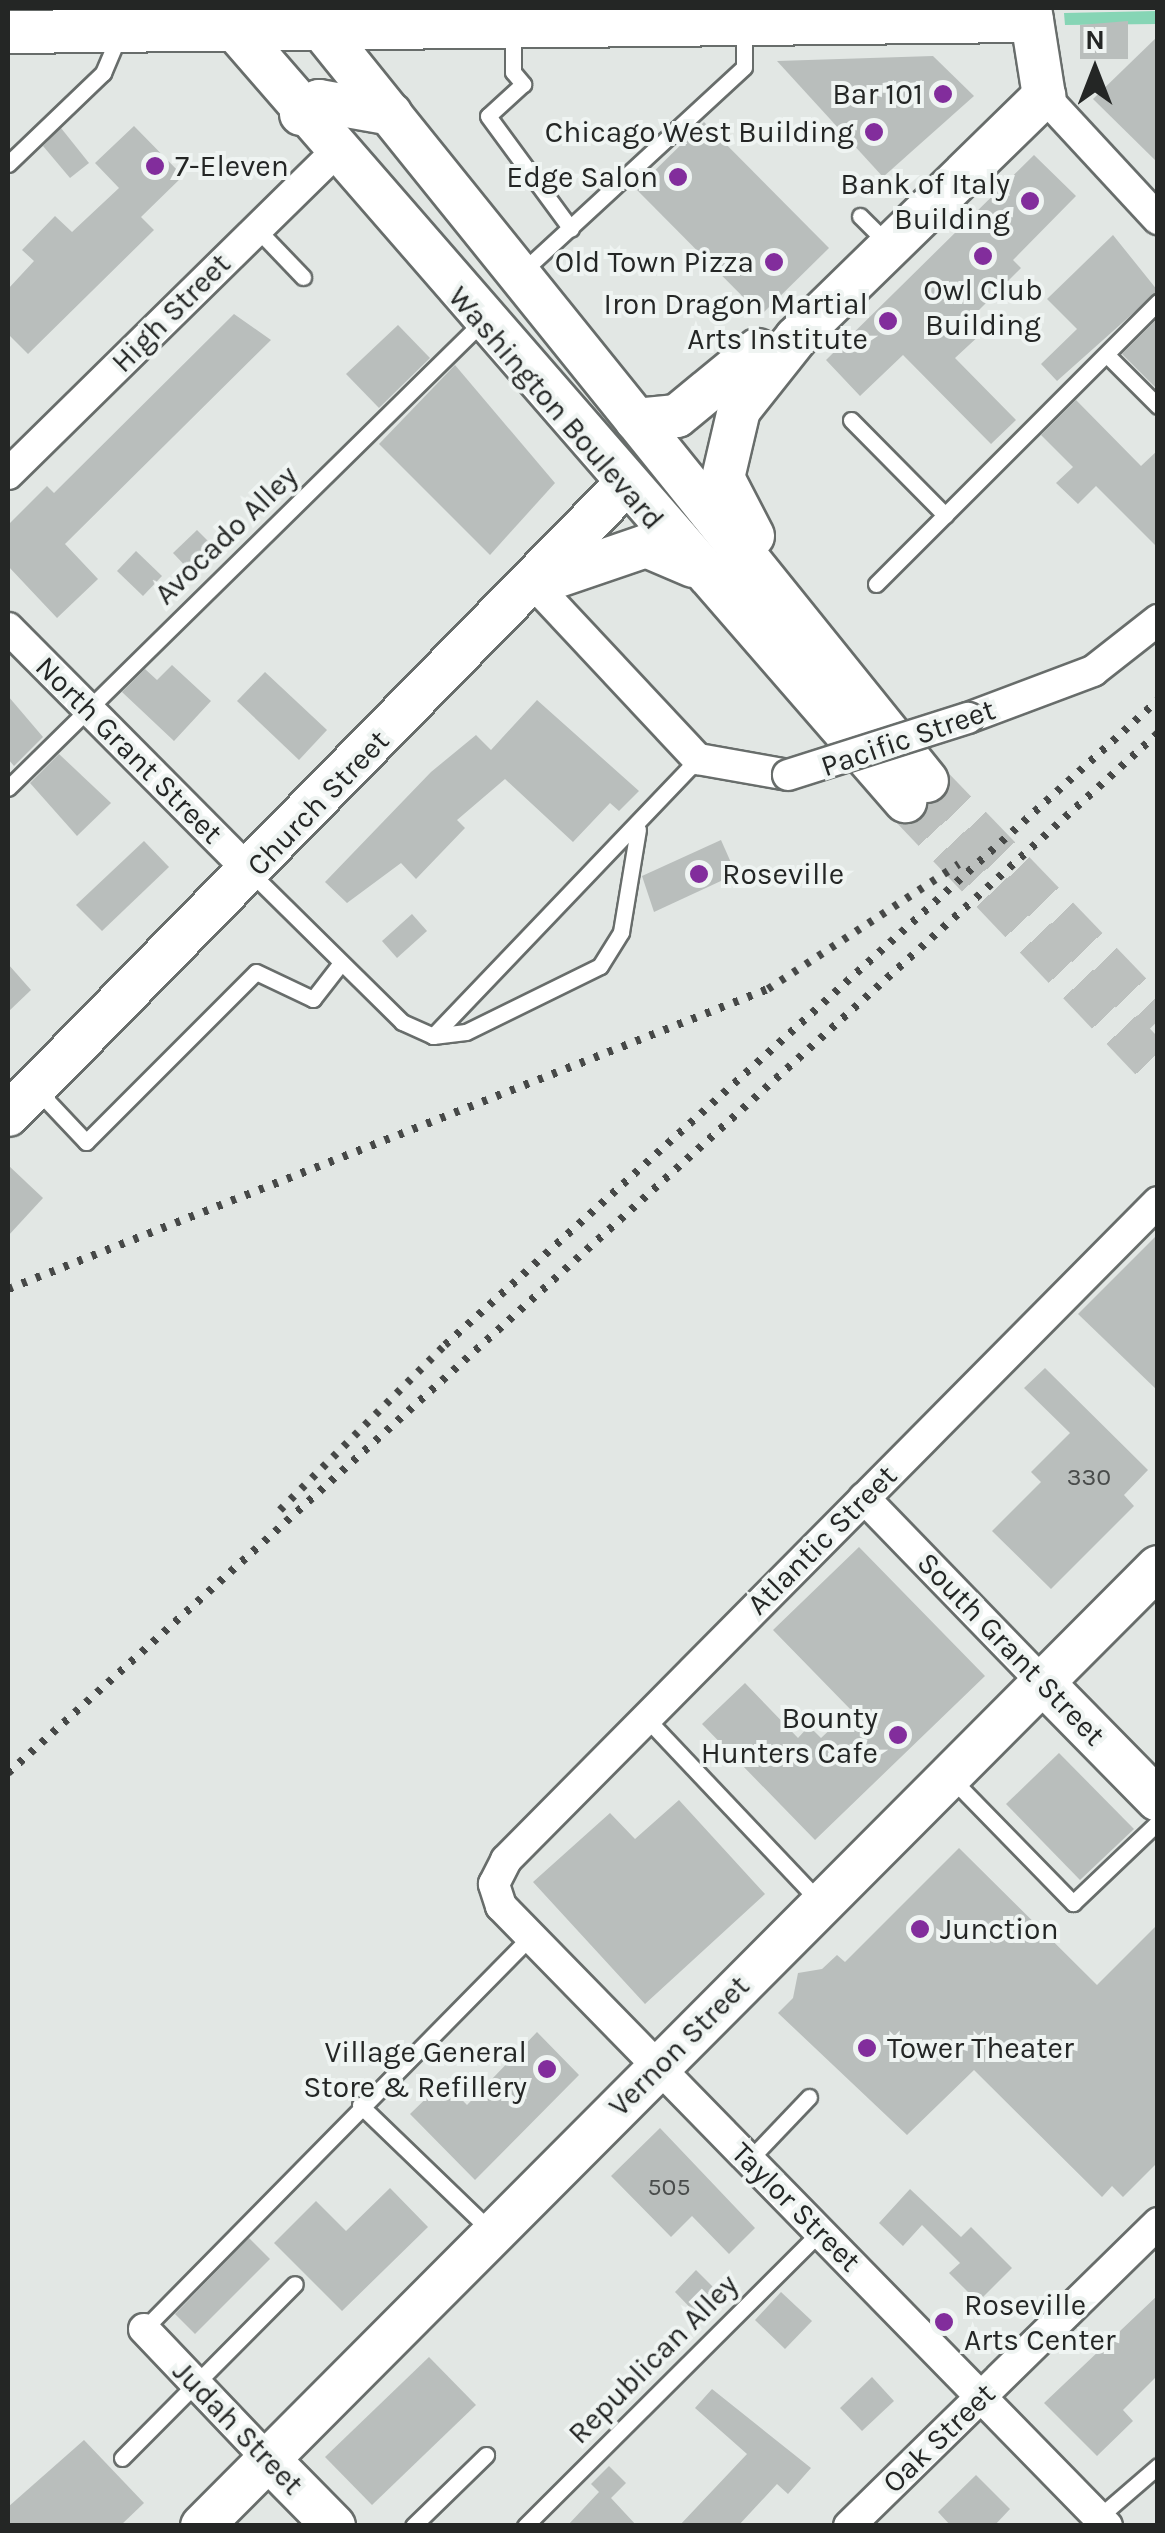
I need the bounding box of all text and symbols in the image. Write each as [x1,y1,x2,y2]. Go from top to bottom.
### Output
north arrow [1045,20,1145,120]
text: N [1085,23,1105,56]
place label: Bar 101 [832,76,923,112]
marker: Bar 101 [932,83,954,105]
place label: Chicago West Building [545,114,854,150]
marker: Chicago West Building [863,121,885,143]
place label: 7-Eleven [175,148,289,184]
marker: 7-Eleven [144,155,166,177]
place label: Edge Salon [506,159,658,195]
marker: Edge Salon [667,166,689,188]
place label: Bank of Italy Building [840,166,1010,236]
marker: Bank of Italy Building [1019,190,1041,212]
place label: Old Town Pizza [555,244,754,280]
marker: Owl Club Building [972,245,994,267]
street label: High Street [104,246,238,380]
marker: Old Town Pizza [763,251,785,273]
place label: Owl Club Building [923,272,1043,342]
street label: Washington Boulevard [441,279,671,537]
place label: Iron Dragon Martial Arts Institute [604,286,868,356]
marker: Iron Dragon Martial Arts Institute [877,310,899,332]
street label: Avocado Alley [147,458,305,612]
street label: North Grant Street [28,649,230,851]
street label: Pacific Street [816,691,1000,785]
street label: Church Street [240,723,396,883]
place label: Roseville [722,856,844,892]
marker: Roseville [686,861,712,887]
street label: Atlantic Street [740,1458,904,1622]
house number: 330 [1067,1462,1111,1492]
street label: South Grant Street [910,1545,1112,1753]
place label: Bounty Hunters Cafe [701,1700,878,1770]
marker: Bounty Hunters Cafe [887,1724,909,1746]
place label: Junction [940,1911,1059,1947]
marker: Junction [909,1918,931,1940]
street label: Vernon Street [601,1968,757,2124]
place label: Tower Theater [887,2030,1074,2066]
place label: Village General Store & Refillery [303,2034,527,2104]
marker: Tower Theater [856,2037,878,2059]
marker: Village General Store & Refillery [536,2058,558,2080]
street label: Taylor Street [724,2135,868,2279]
house number: 505 [647,2172,691,2202]
street label: Republican Alley [561,2267,745,2451]
place label: Roseville Arts Center [964,2287,1116,2358]
marker: Roseville Arts Center [933,2311,955,2333]
street label: Judah Street [165,2354,311,2502]
street label: Oak Street [875,2376,1003,2500]

